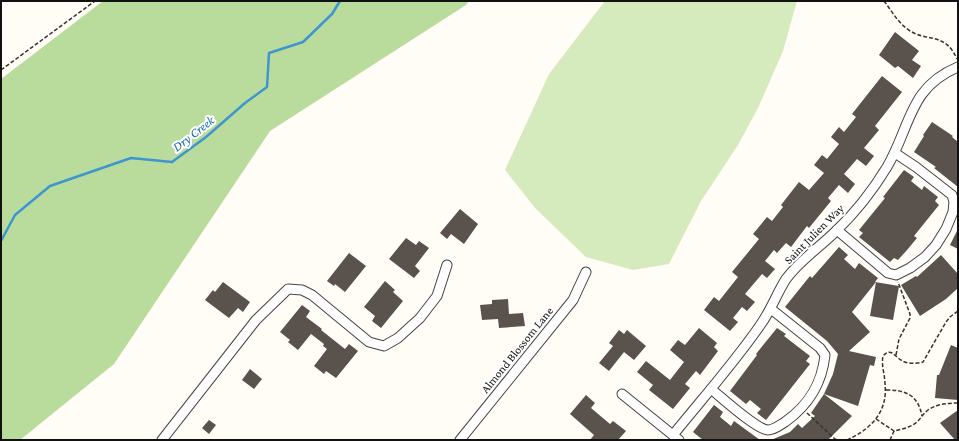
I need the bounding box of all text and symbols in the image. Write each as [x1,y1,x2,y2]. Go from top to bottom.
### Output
water label: Dry Creek [169,112,218,154]
street label: Saint Julien Way [781,201,847,267]
street label: Almond Blossom Lane [478,304,556,396]

